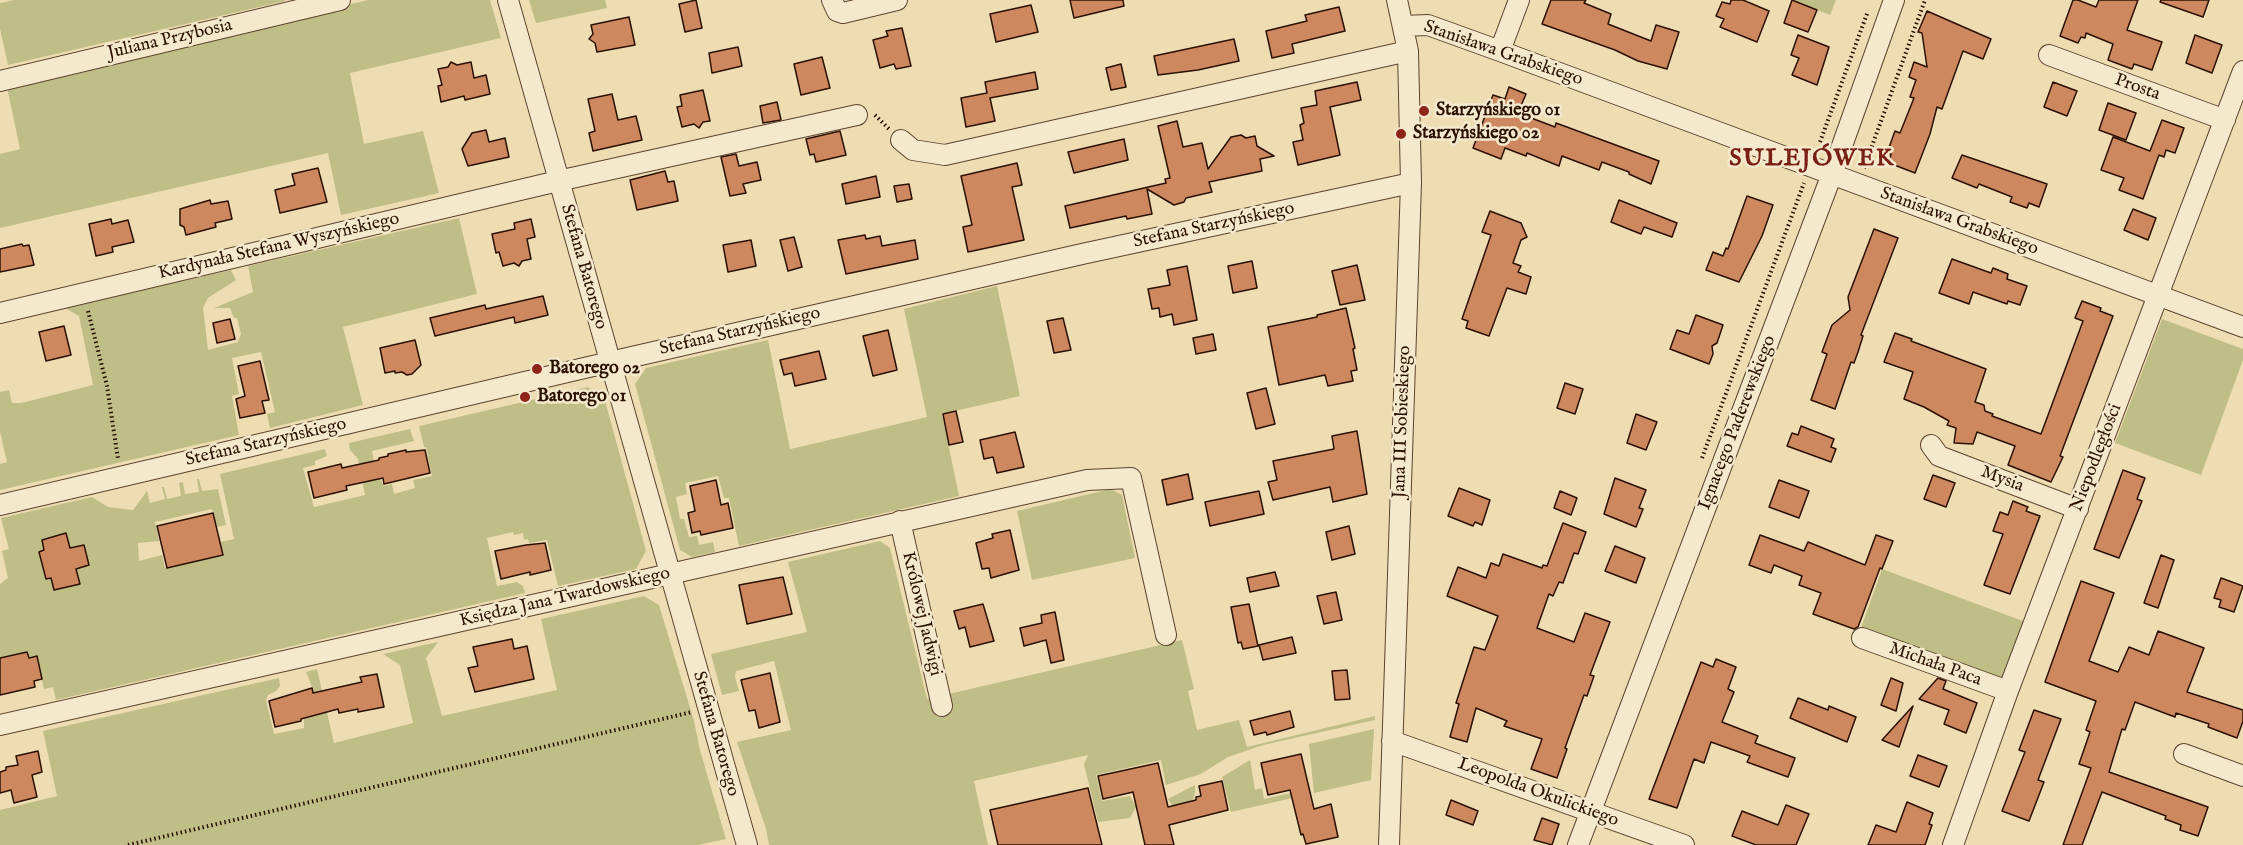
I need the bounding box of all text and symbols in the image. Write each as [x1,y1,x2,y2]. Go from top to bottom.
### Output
street label: Juliana Przybosia [105,15,235,65]
street label: Stanisława Grabskiego [1421,17,1585,91]
street label: Prosta [2111,70,2163,106]
place label: Starzyńskiego 01 [1436,100,1560,122]
marker: Starzyńskiego 01 [1417,104,1431,118]
place label: Starzyńskiego 02 [1413,123,1539,145]
marker: Starzyńskiego 02 [1394,127,1408,141]
district label: SULEJÓWEK [1729,146,1895,174]
street label: Stanisława Grabskiego [1877,183,2041,261]
street label: Stefana Starzyńskiego [1131,198,1297,254]
street label: Stefana Batorego [555,202,611,332]
street label: Kardynała Stefana Wyszyńskiego [157,209,401,285]
street label: Stefana Starzyńskiego [658,303,822,361]
street label: Ignacego Paderewskiego [1695,333,1781,513]
street label: Jana III Sobieskiego [1390,345,1416,499]
place label: Batorego 02 [549,358,640,380]
marker: Batorego 02 [530,362,544,376]
place label: Batorego 01 [537,386,626,408]
marker: Batorego 01 [518,390,532,404]
street label: Niepodległości [2067,401,2127,515]
street label: Stefana Starzyńskiego [184,414,348,472]
street label: Mysia [1977,462,2027,498]
street label: Królowej Jadwigi [896,550,946,678]
street label: Księdza Jana Twardowskiego [458,563,672,633]
street label: Michała Paca [1886,638,1984,692]
street label: Stefana Batorego [687,669,743,799]
street label: Leopolda Okulickiego [1455,754,1621,832]

